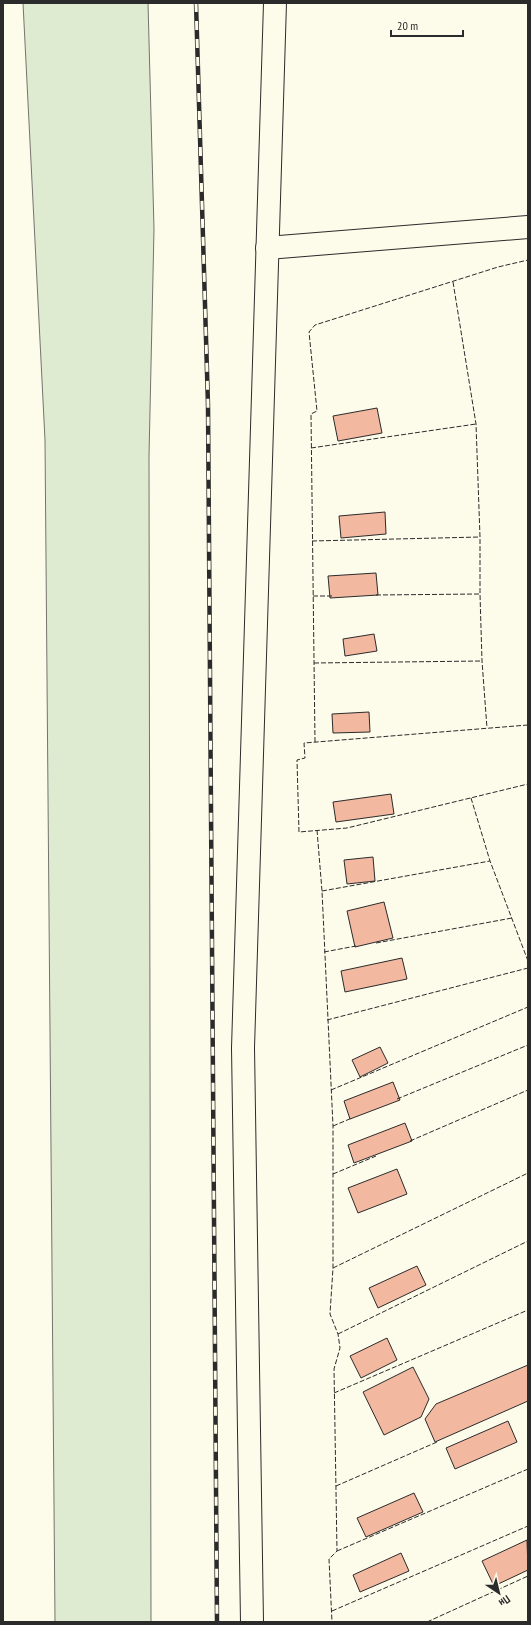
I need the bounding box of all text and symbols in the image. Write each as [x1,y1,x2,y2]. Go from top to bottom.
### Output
scale bar [391,12,463,38]
text: 20 m [397,18,418,33]
north arrow [479,1573,519,1613]
text: Пн [496,1592,513,1610]

